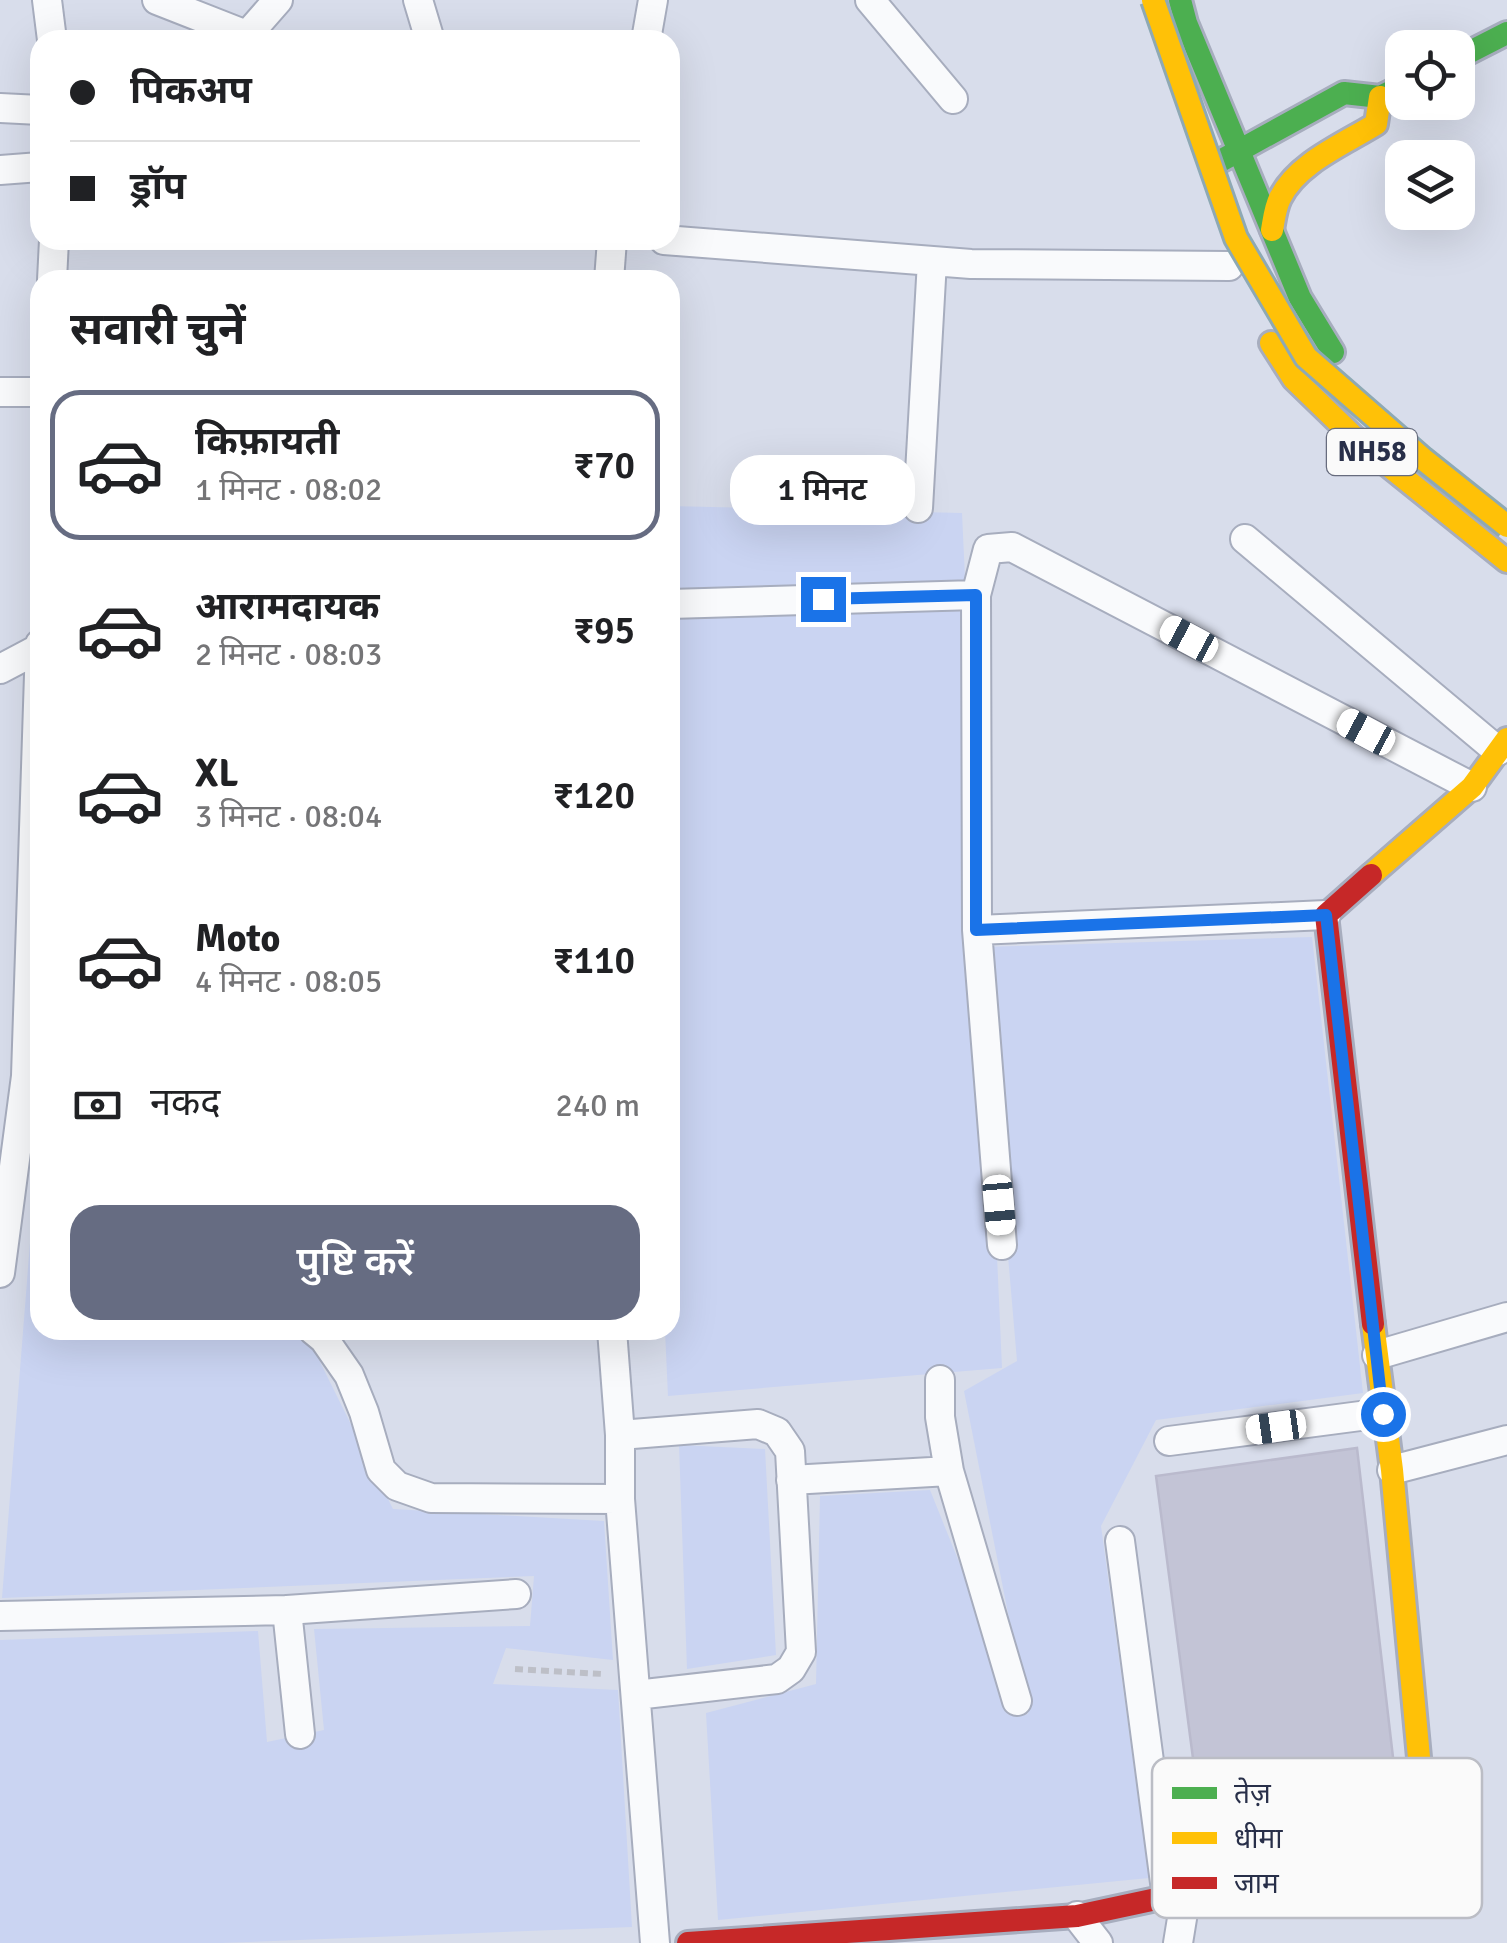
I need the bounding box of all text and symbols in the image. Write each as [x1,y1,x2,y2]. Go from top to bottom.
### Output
map controls [1385,30,1475,230]
button: locate [1385,30,1475,120]
text: पिकअप [130,67,252,114]
button: layers [1385,140,1475,230]
text: ड्रॉप [130,163,186,210]
text: सवारी चुनें [70,302,245,357]
text: किफ़ायती [195,418,339,465]
icon: car [75,420,165,510]
road number: NH58 [1327,429,1417,475]
text: ₹70 [573,442,635,489]
callout: 1 मिनट [730,454,916,524]
text: 1 मिनट · 08:02 [195,470,382,509]
text: 1 मिनट [778,470,867,509]
route end [801,577,846,622]
text: आरामदायक [195,583,379,630]
icon: car [75,585,165,675]
text: ₹95 [573,607,635,654]
car [1155,612,1223,666]
text: 2 मिनट · 08:03 [195,635,382,674]
car [1332,705,1400,759]
icon: car [75,750,165,840]
text: XL [195,750,238,797]
text: ₹120 [553,772,635,819]
text: 3 मिनट · 08:04 [195,797,382,836]
icon: car [75,915,165,1005]
text: Moto [195,915,280,962]
text: ₹110 [553,937,635,984]
text: 4 मिनट · 08:05 [195,962,382,1001]
icon: cash [70,1078,125,1133]
text: नकद [150,1079,220,1126]
text: 240 m [556,1086,640,1125]
car [981,1174,1017,1236]
button: पुष्टि करें [70,1205,640,1320]
route start [1361,1392,1406,1437]
car [1244,1408,1308,1446]
legend [1152,1758,1482,1918]
text: तेज़ [1234,1777,1272,1811]
text: धीमा [1234,1822,1283,1856]
text: जाम [1234,1867,1280,1901]

